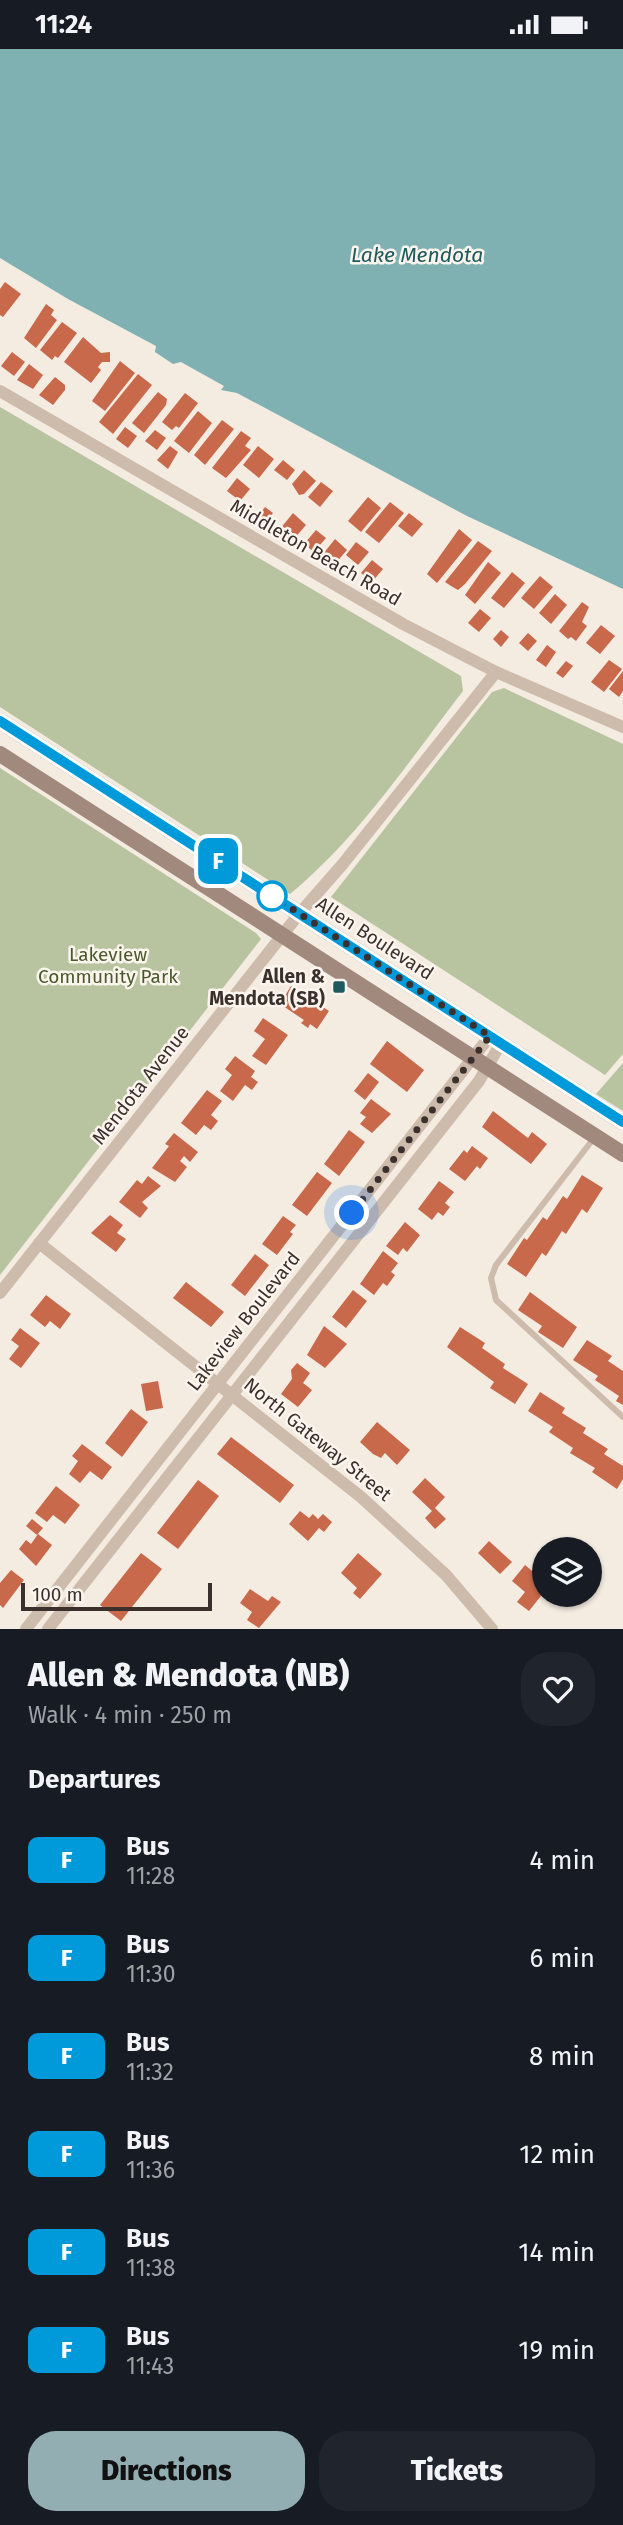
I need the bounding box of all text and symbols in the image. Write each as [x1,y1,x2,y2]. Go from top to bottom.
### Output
text: 11:24 [35,9,92,40]
water label: Lake Mendota [351,242,483,268]
street label: Middleton Beach Road [226,494,405,611]
line badge: F [195,838,241,884]
text: F [212,847,224,875]
unlabelled marker [257,881,287,911]
street label: Allen Boulevard [312,892,438,985]
park label: Lakeview Community Park [38,943,178,988]
place label: Allen & Mendota (SB) [209,965,326,1010]
marker: Allen & Mendota (SB) [331,979,347,995]
street label: Mendota Avenue [87,1022,194,1149]
your location [334,1195,369,1230]
street label: Lakeview Boulevard [182,1247,305,1395]
street label: North Gateway Street [239,1373,396,1506]
map controls [532,1537,602,1607]
button: layers [532,1537,602,1607]
scale bar [21,1580,212,1612]
text: 100 m [32,1583,83,1606]
button: heart [521,1652,595,1726]
text: Allen & Mendota (NB) [28,1655,349,1695]
text: Walk · 4 min · 250 m [28,1701,232,1729]
text: Departures [28,1764,161,1795]
text: Bus [126,1831,169,1862]
text: 4 min [529,1845,595,1876]
text: F [61,1846,72,1874]
text: 11:28 [126,1862,175,1890]
text: Bus [126,1929,169,1960]
text: 6 min [529,1943,595,1974]
text: F [61,1944,72,1972]
text: 11:30 [126,1960,176,1988]
text: Bus [126,2027,169,2058]
text: 8 min [529,2041,595,2072]
text: F [61,2042,72,2070]
text: 11:32 [126,2058,174,2086]
text: Bus [126,2125,169,2156]
text: 12 min [519,2139,595,2170]
text: F [61,2140,72,2168]
text: 11:36 [126,2156,175,2184]
text: Bus [126,2223,169,2254]
text: 14 min [518,2237,595,2268]
text: F [61,2238,72,2266]
text: 11:38 [126,2254,175,2282]
text: Bus [126,2321,169,2352]
text: 19 min [518,2335,595,2366]
text: F [61,2336,72,2364]
text: 11:43 [126,2352,174,2380]
button: Directions [28,2431,305,2511]
button: Tickets [319,2431,595,2511]

